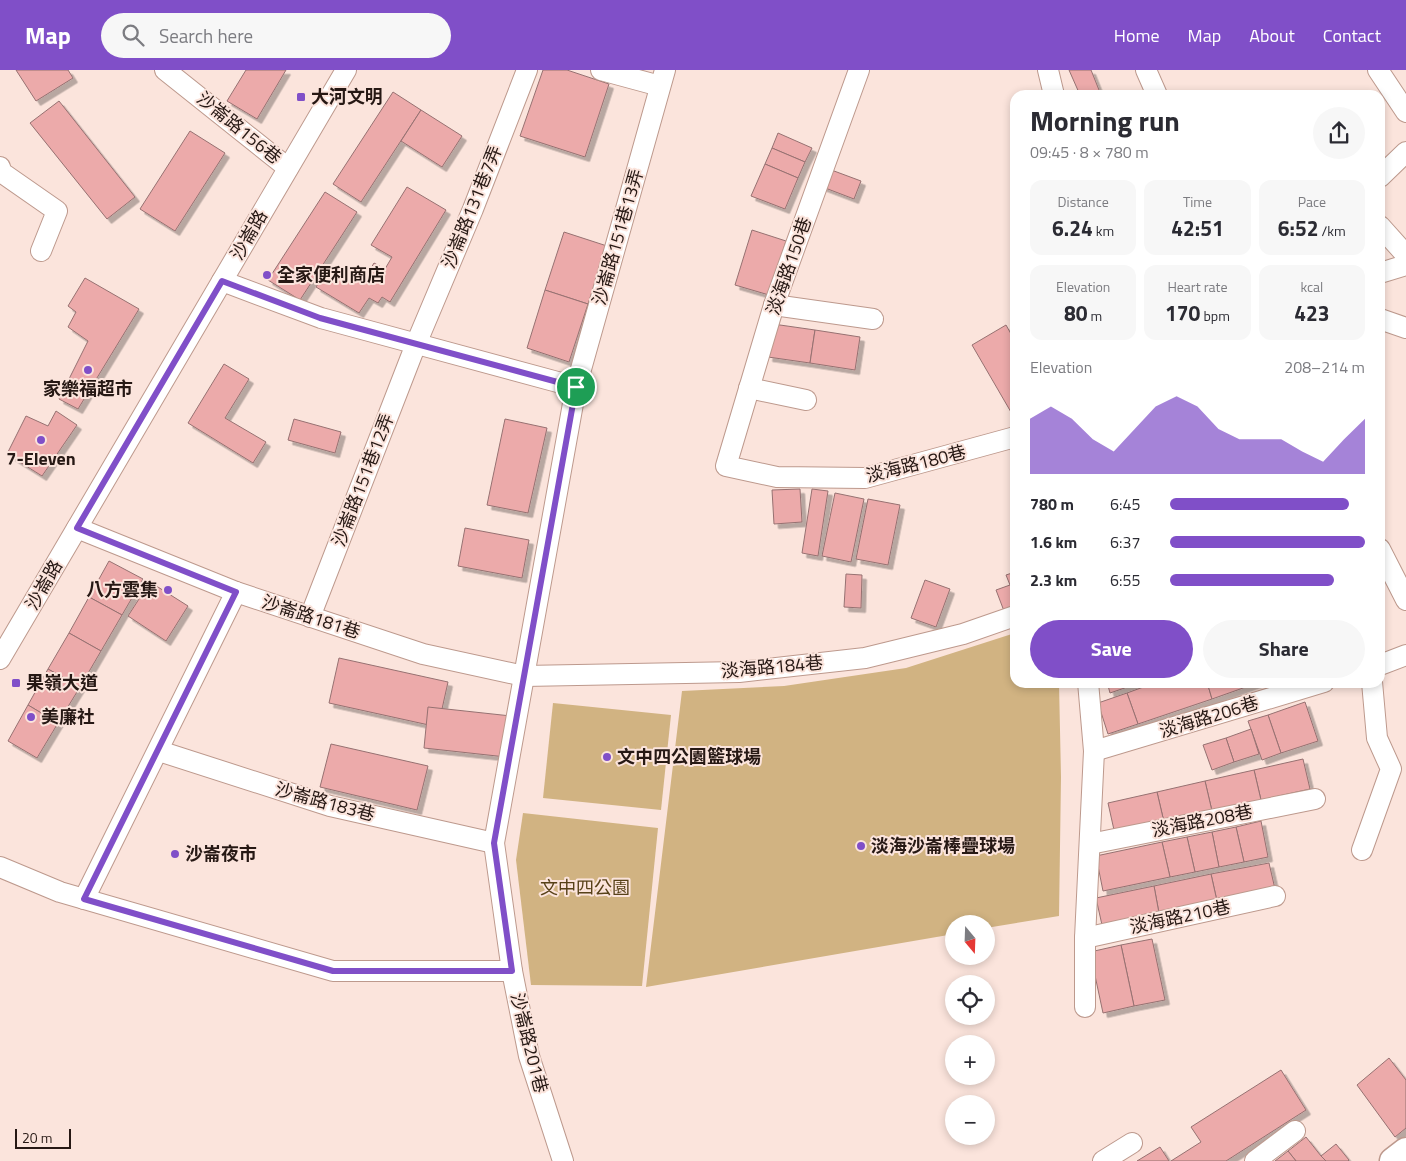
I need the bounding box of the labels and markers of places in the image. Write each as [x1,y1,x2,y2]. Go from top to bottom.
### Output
place label: 大河文明 [311,83,383,110]
marker: 大河文明 [295,91,307,103]
place label: 全家便利商店 [277,261,385,288]
marker: 全家便利商店 [261,269,273,281]
marker: 家樂福超市 [82,364,94,376]
pin [555,366,597,408]
place label: 家樂福超市 [43,375,133,402]
marker: 7-Eleven [35,434,47,446]
place label: 7-Eleven [6,445,76,472]
place label: 八方雲集 [86,576,158,603]
marker: 八方雲集 [162,584,174,596]
place label: 果嶺大道 [26,669,98,696]
marker: 果嶺大道 [10,677,22,689]
place label: 美廉社 [41,703,95,730]
marker: 美廉社 [25,711,37,723]
place label: 文中四公園籃球場 [617,743,761,770]
marker: 文中四公園籃球場 [601,751,613,763]
place label: 淡海沙崙棒疊球場 [871,832,1015,859]
place label: 沙崙夜市 [185,840,257,867]
marker: 淡海沙崙棒疊球場 [855,840,867,852]
marker: 沙崙夜市 [169,848,181,860]

